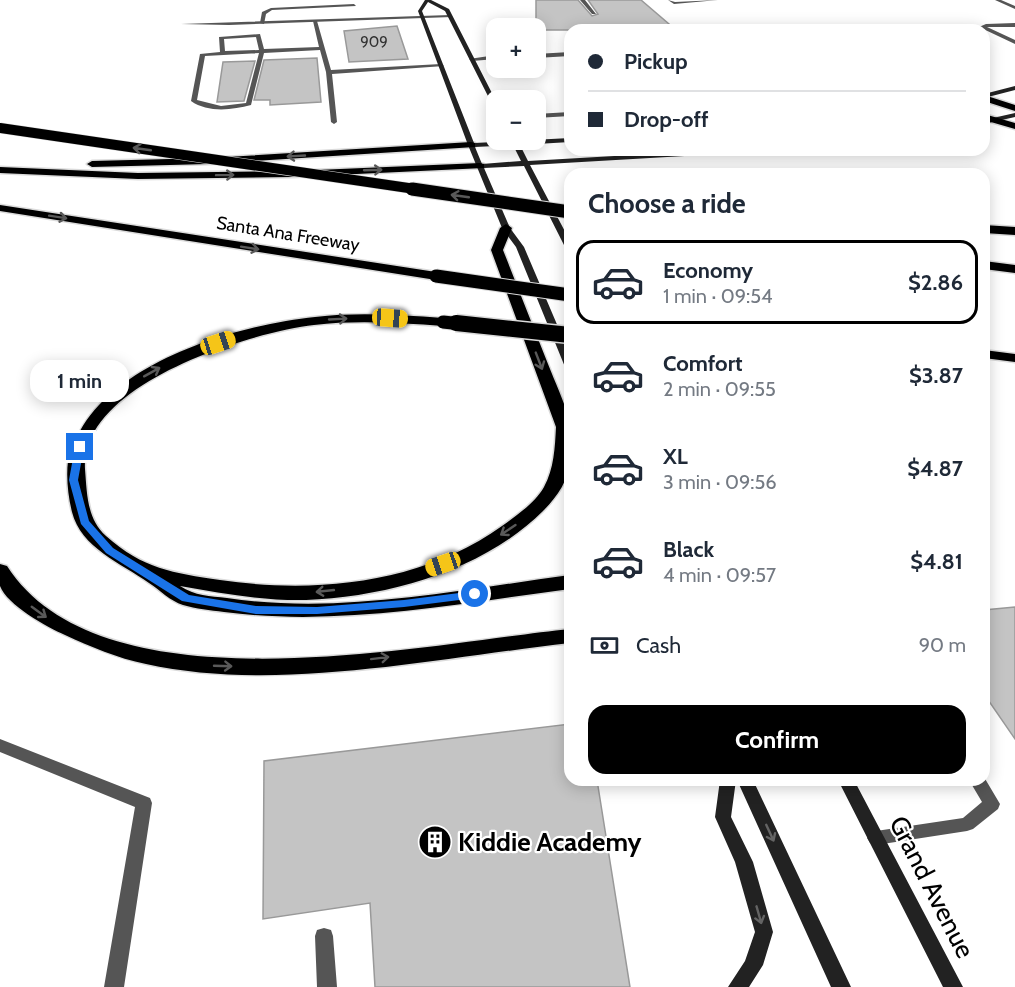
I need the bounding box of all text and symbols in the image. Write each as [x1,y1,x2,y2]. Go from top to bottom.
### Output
map controls [486,18,546,150]
button: + [486,18,546,78]
house number: 909 [360,33,388,51]
text: Pickup [624,48,688,75]
button: − [486,90,546,150]
text: Drop-off [624,106,708,133]
one-way arrow [133,144,152,155]
one-way arrow [287,151,307,162]
one-way arrow [362,165,382,176]
one-way arrow [214,169,234,181]
text: Choose a ride [588,187,746,220]
one-way arrow [450,190,470,201]
one-way arrow [47,212,67,223]
street label: Santa Ana Freeway [215,212,361,256]
one-way arrow [240,242,260,253]
icon: car [591,255,645,309]
text: Economy [663,257,753,284]
text: $2.86 [908,269,963,296]
text: 1 min · 09:54 [663,284,773,308]
car [371,308,409,328]
one-way arrow [327,313,347,324]
car [198,329,238,357]
icon: car [591,348,645,402]
text: Comfort [663,350,742,377]
one-way arrow [534,351,545,370]
callout: 1 min [31,360,130,402]
text: $3.87 [909,362,963,389]
one-way arrow [143,366,160,378]
text: 1 min [57,369,102,393]
text: 2 min · 09:55 [663,377,776,401]
route end [66,433,93,460]
icon: car [591,441,645,495]
text: XL [663,443,688,470]
text: $4.87 [907,455,963,482]
text: 3 min · 09:56 [663,470,777,494]
one-way arrow [501,524,517,536]
icon: car [591,534,645,588]
text: Black [663,536,714,563]
text: $4.81 [910,548,963,575]
car [423,550,463,578]
text: 4 min · 09:57 [663,563,776,587]
route start [461,580,488,607]
one-way arrow [316,586,336,597]
one-way arrow [31,606,47,618]
icon: cash [588,629,621,662]
text: Cash [636,632,681,659]
text: 90 m [919,633,966,657]
one-way arrow [370,652,390,663]
one-way arrow [213,661,233,672]
button: Confirm [588,705,966,774]
street label: Grand Avenue [883,811,981,963]
building icon: Kiddie Academy [417,824,453,860]
one-way arrow [764,824,776,842]
place label: Kiddie Academy [458,826,642,858]
one-way arrow [754,906,766,925]

